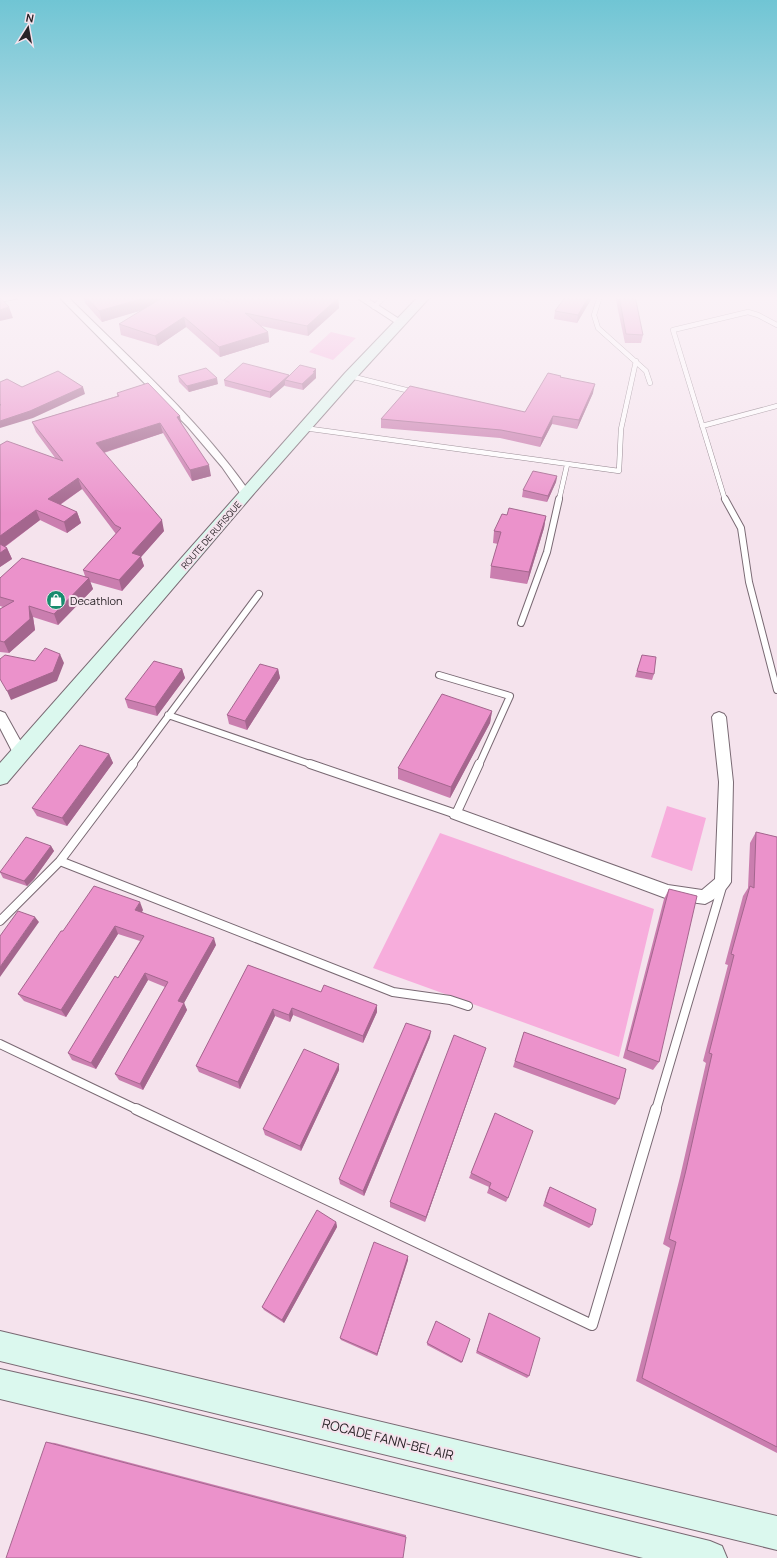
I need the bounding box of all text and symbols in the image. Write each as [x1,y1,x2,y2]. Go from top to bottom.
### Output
north arrow [8,8,48,48]
text: N [25,10,35,26]
street label: ROUTE DE RUFISQUE [178,498,244,572]
shop icon: Decathlon [45,589,67,611]
place label: Decathlon [70,593,123,608]
street label: ROCADE FANN-BEL AIR [320,1414,456,1464]

